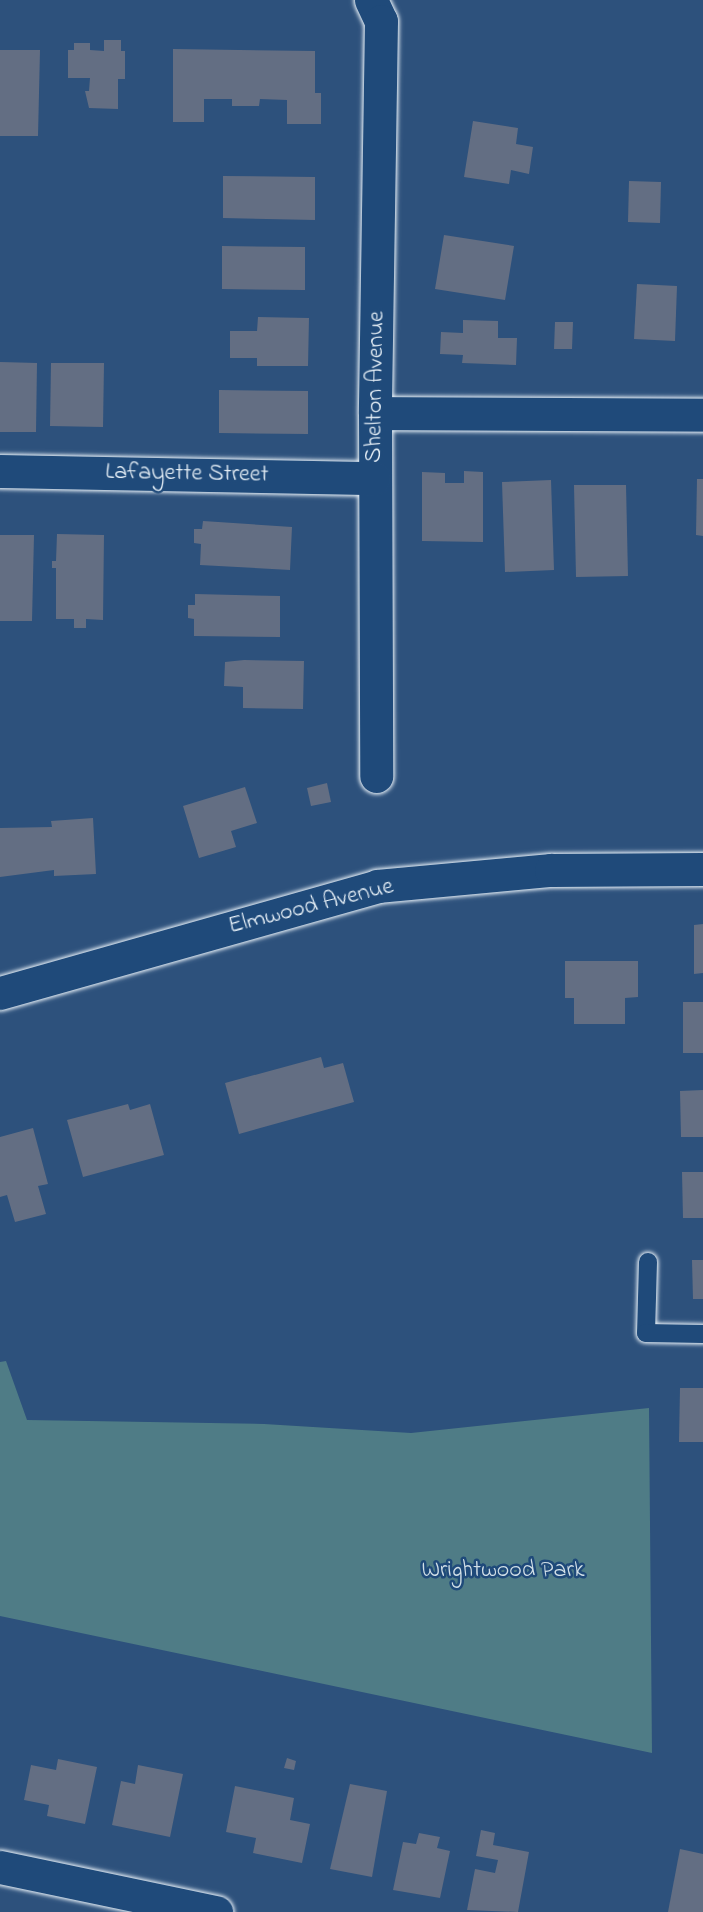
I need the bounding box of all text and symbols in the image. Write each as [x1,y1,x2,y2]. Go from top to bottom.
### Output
street label: Shelton Avenue [360,311,392,463]
street label: Lafayette Street [105,458,269,490]
street label: Elmwood Avenue [226,873,396,941]
park label: Wrightwood Park [422,1557,584,1585]

